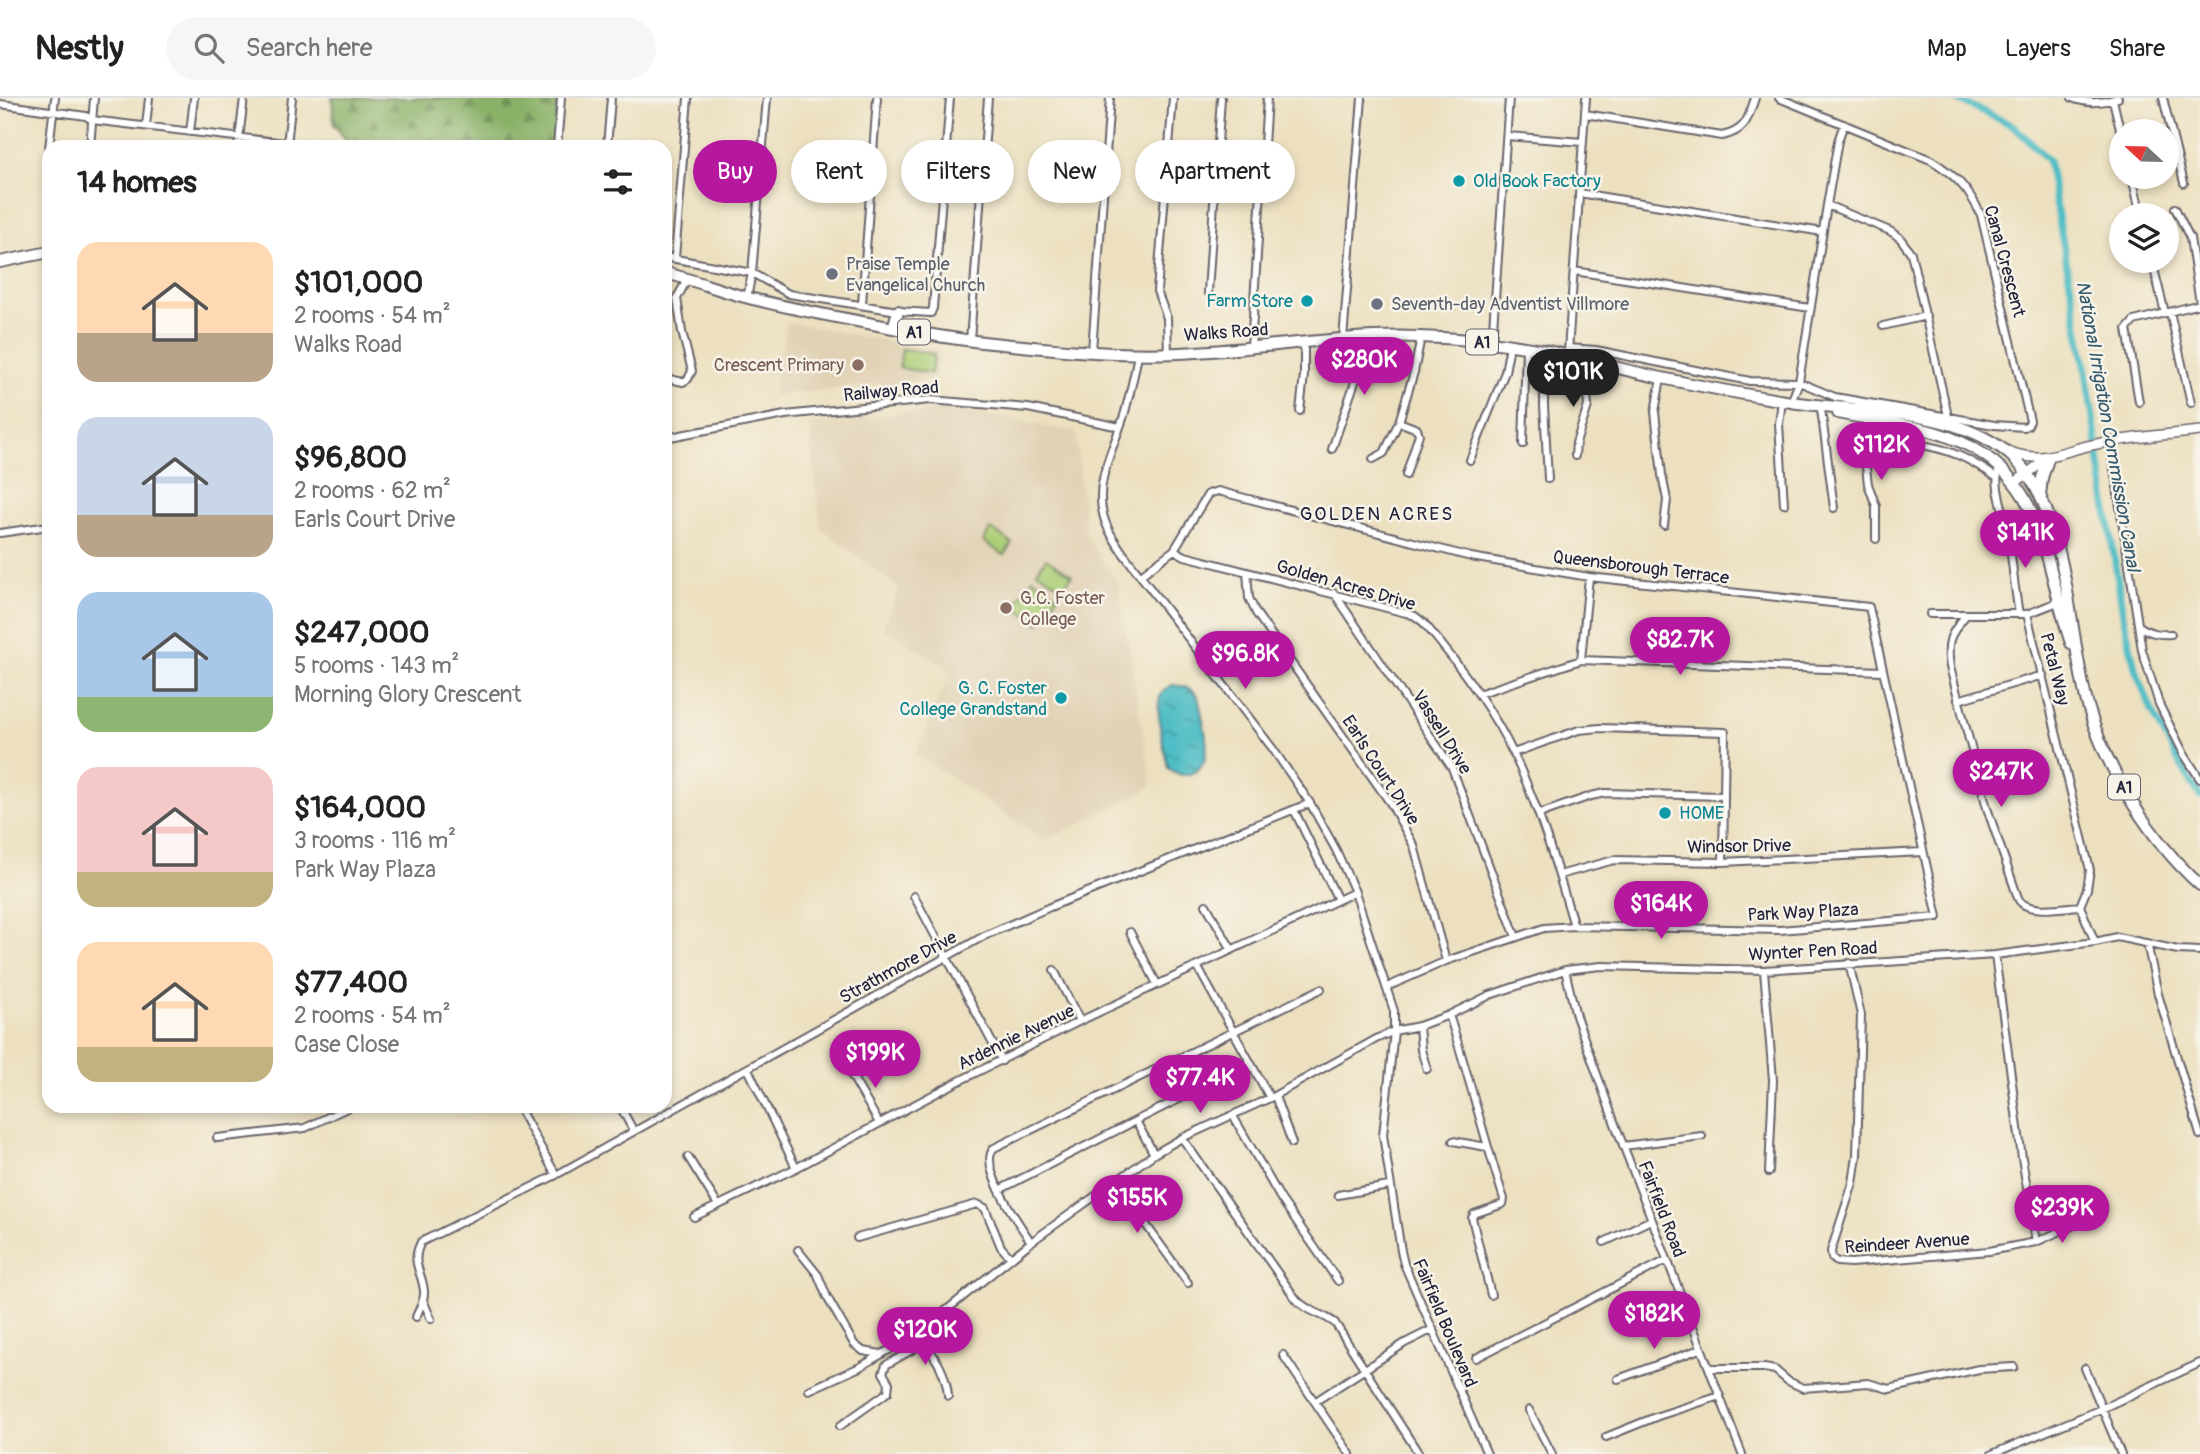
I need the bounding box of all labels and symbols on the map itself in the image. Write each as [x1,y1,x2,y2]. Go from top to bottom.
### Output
north arrow [2109,119,2179,189]
place label: Old Book Factory [1473,170,1601,193]
marker: Old Book Factory [1451,173,1467,189]
street label: Canal Crescent [1979,203,2031,320]
place label: Praise Temple Evangelical Church [846,253,985,297]
marker: Praise Temple Evangelical Church [824,266,840,282]
water label: National Irrigation Commission Canal [2071,279,2146,576]
place label: Farm Store [1206,290,1293,313]
marker: Farm Store [1299,293,1315,309]
place label: Seventh-day Adventist Villmore [1391,293,1629,316]
marker: Seventh-day Adventist Villmore [1369,296,1385,312]
street label: Walks Road [1183,318,1269,347]
road number: A1 [898,320,930,344]
road number: A1 [1466,330,1498,354]
pin: $280K [1315,338,1413,397]
pin: $101K [1524,350,1622,409]
place label: Crescent Primary [714,354,844,377]
marker: Crescent Primary [850,357,866,373]
street label: Railway Road [842,376,940,407]
pin: $112K [1832,422,1930,482]
district label: GOLDEN ACRES [1300,502,1454,526]
pin: $141K [1976,510,2074,570]
street label: Queensborough Terrace [1552,545,1730,590]
street label: Golden Acres Drive [1274,555,1418,616]
place label: G.C. Foster College [1020,587,1106,631]
marker: G.C. Foster College [998,600,1014,616]
pin: $82.7K [1623,618,1737,677]
street label: Petal Way [2034,630,2075,708]
pin: $96.8K [1188,632,1302,691]
place label: G. C. Foster College Grandstand [900,677,1048,721]
street label: Vassell Drive [1407,686,1477,779]
marker: G. C. Foster College Grandstand [1053,690,1069,706]
street label: Earls Court Drive [1337,711,1425,830]
pin: $247K [1952,750,2050,809]
road number: A1 [2108,774,2140,800]
place label: HOME [1679,802,1724,825]
marker: HOME [1657,805,1673,821]
street label: Windsor Drive [1687,834,1791,859]
pin: $164K [1612,882,1710,941]
street label: Park Way Plaza [1747,898,1859,927]
street label: Strathmore Drive [836,926,961,1009]
street label: Wynter Pen Road [1748,937,1878,966]
street label: Ardennie Avenue [954,999,1078,1076]
pin: $199K [826,1030,924,1090]
pin: $77.4K [1143,1056,1257,1115]
street label: Fairfield Road [1633,1158,1690,1261]
pin: $155K [1088,1176,1186,1235]
pin: $239K [2013,1186,2111,1245]
street label: Reindeer Avenue [1844,1228,1970,1259]
street label: Fairfield Boulevard [1407,1255,1482,1391]
pin: $182K [1605,1292,1703,1351]
pin: $120K [876,1308,974,1367]

